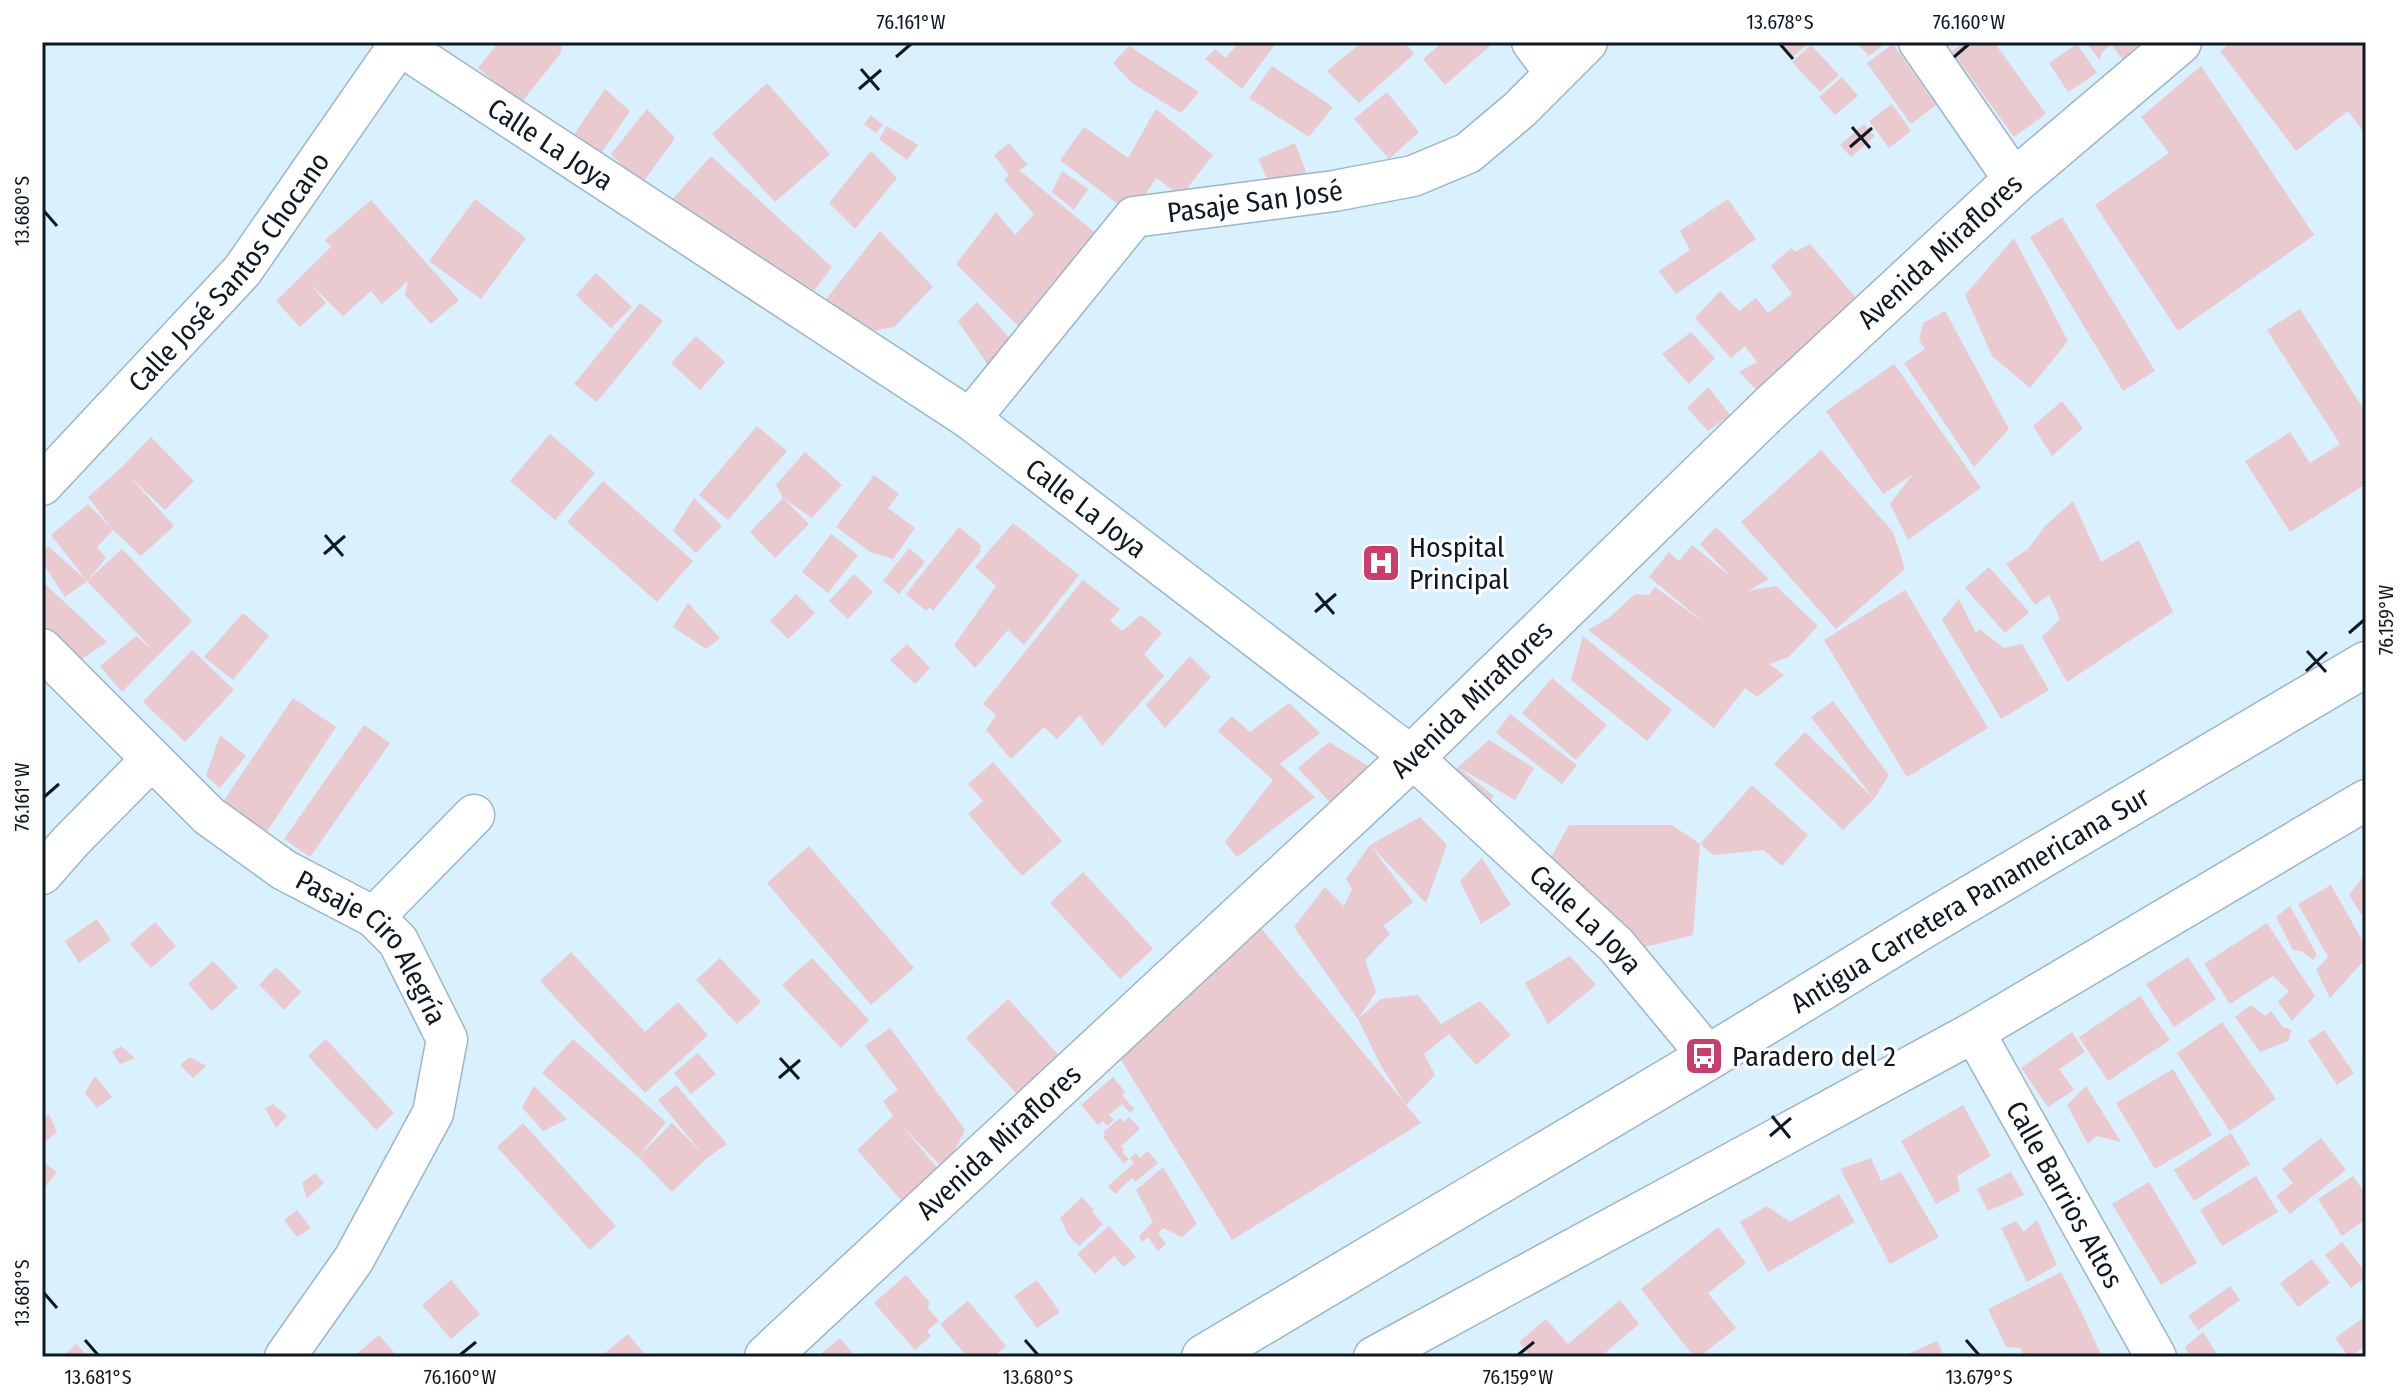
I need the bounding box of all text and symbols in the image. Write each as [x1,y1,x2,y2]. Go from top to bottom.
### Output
text: 76.161°W [877,10,945,34]
text: 13.678°S [1746,10,1814,34]
text: 76.160°W [1933,10,2005,34]
street label: Calle La Joya [481,91,619,197]
street label: Calle José Santos Chocano [122,146,336,399]
street label: Avenida Miraflores [1851,167,2029,336]
street label: Pasaje San José [1165,174,1345,230]
text: 13.680°S [10,176,34,246]
street label: Calle La Joya [1019,452,1153,565]
place label: Hospital Principal [1409,531,1509,596]
hospital icon: Hospital Principal [1360,542,1402,584]
text: 76.159°W [2374,585,2398,655]
street label: Avenida Miraflores [1384,613,1559,785]
text: 76.161°W [10,763,34,831]
street label: Antigua Carretera Panamericana Sur [1785,780,2155,1020]
street label: Calle La Joya [1523,858,1649,981]
street label: Pasaje Ciro Alegría [290,863,453,1030]
bus stop icon: Paradero del 2 [1683,1035,1725,1077]
place label: Paradero del 2 [1732,1040,1896,1073]
street label: Avenida Miraflores [910,1058,1088,1227]
street label: Calle Barrios Altos [1999,1095,2130,1294]
text: 13.681°S [10,1259,34,1327]
text: 13.681°S [64,1365,132,1389]
text: 76.160°W [424,1365,496,1389]
text: 13.680°S [1003,1365,1073,1389]
text: 76.159°W [1483,1365,1553,1389]
text: 13.679°S [1945,1365,2013,1389]

